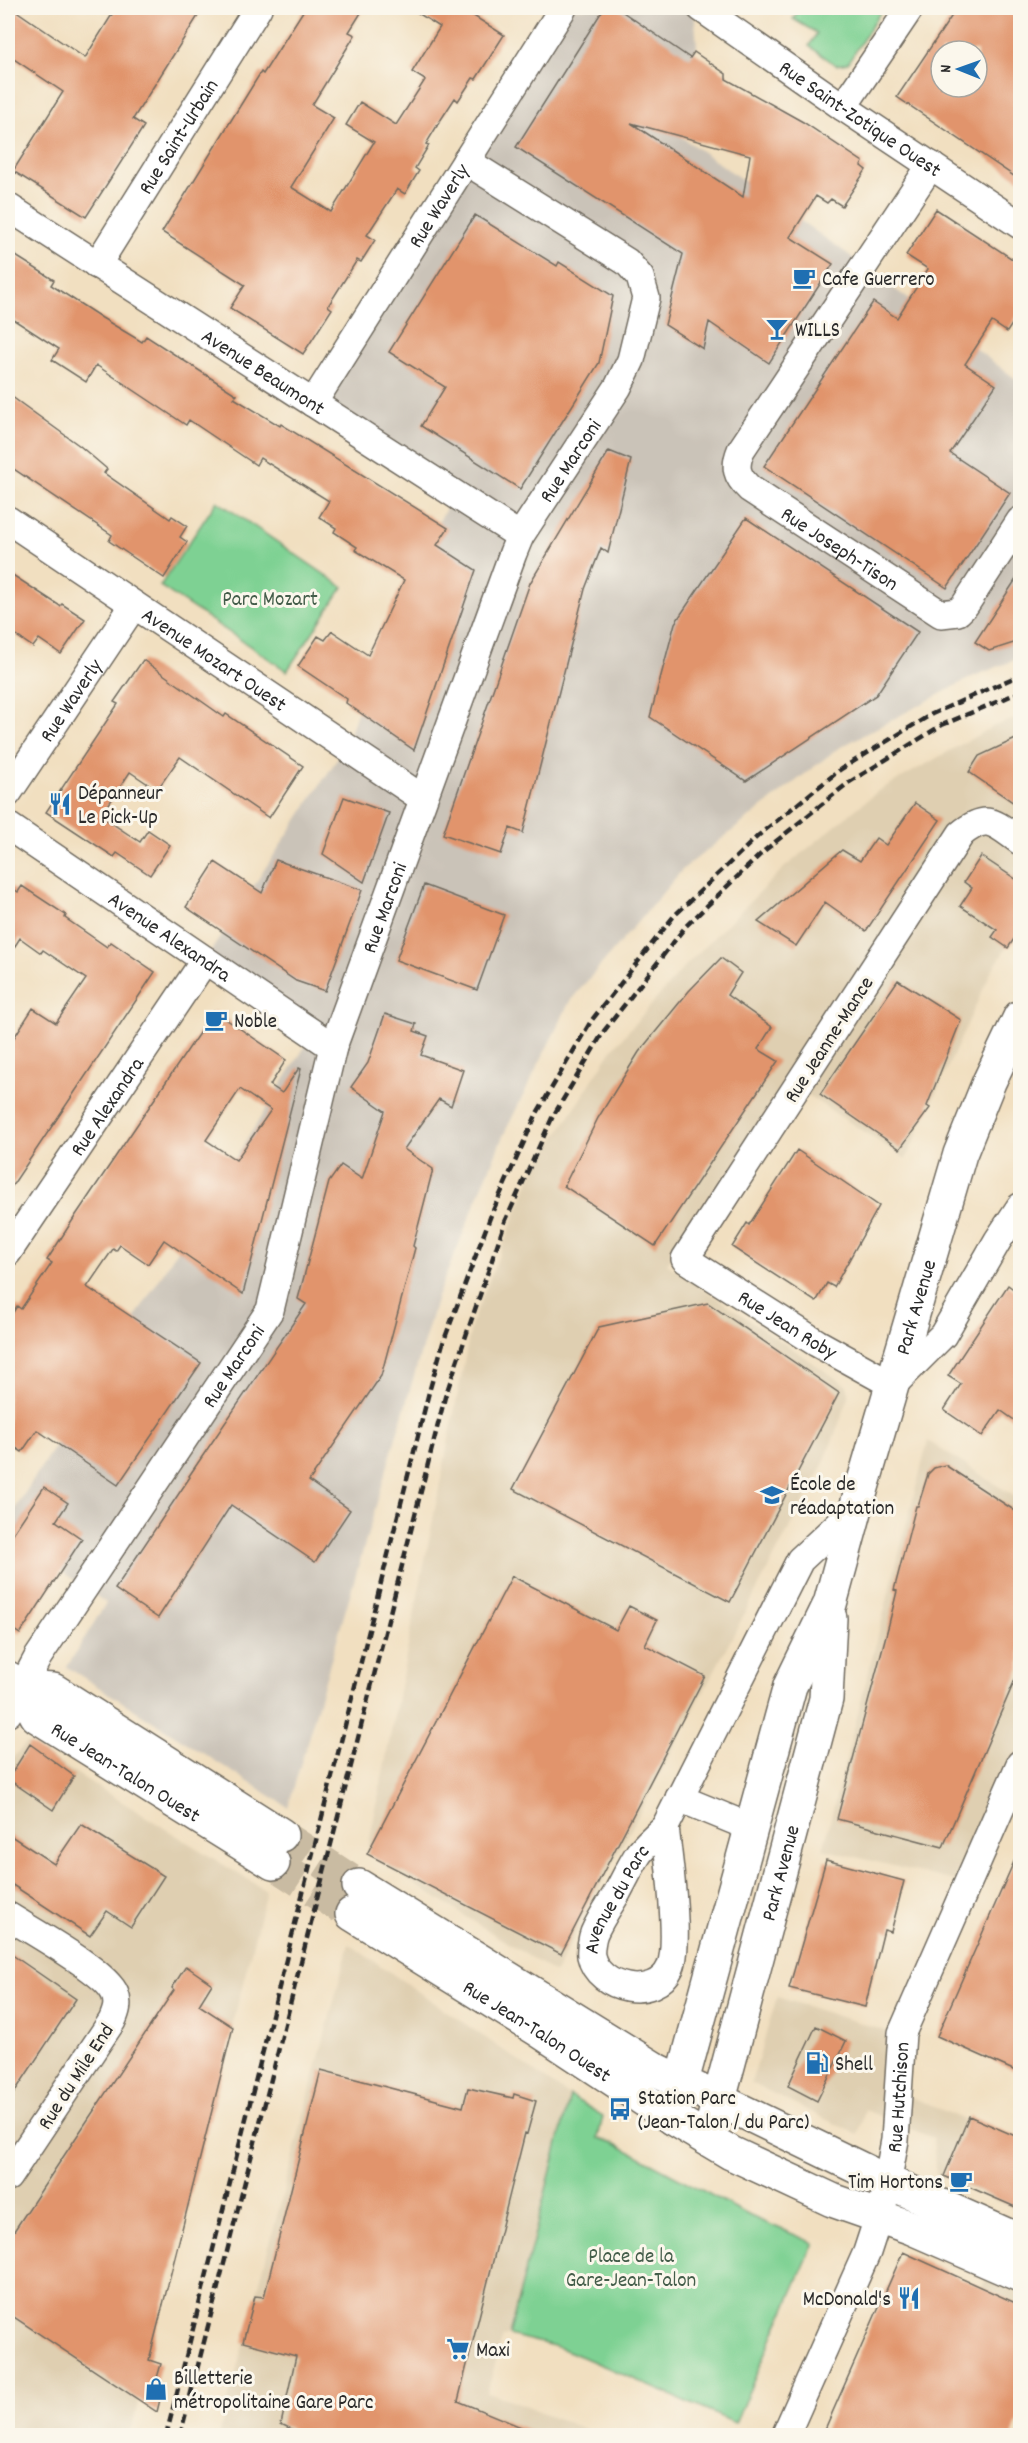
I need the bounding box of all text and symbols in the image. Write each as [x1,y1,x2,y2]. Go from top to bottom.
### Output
north arrow [929,39,989,99]
street label: Rue Saint-Zotique Ouest [772,55,947,187]
text: N [935,65,958,73]
street label: Rue Saint-Urbain [133,74,228,201]
street label: Rue Waverly [403,158,479,255]
cafe icon: Cafe Guerrero [791,265,817,291]
place label: Cafe Guerrero [822,266,935,296]
bar icon: WILLS [764,316,790,342]
place label: WILLS [795,317,840,347]
street label: Avenue Beaumont [194,323,330,425]
street label: Rue Marconi [534,414,611,510]
street label: Rue Joseph-Tison [774,501,903,600]
park label: Parc Mozart [222,586,318,616]
street label: Avenue Mozart Ouest [134,602,292,721]
street label: Rue Waverly [34,654,112,749]
place label: Dépanneur Le Pick-Up [78,780,163,834]
restaurant icon: Dépanneur Le Pick-Up [47,791,73,817]
street label: Rue Marconi [356,859,417,958]
street label: Avenue Alexandra [101,886,237,992]
street label: Rue Jeanne-Mance [778,971,883,1110]
cafe icon: Noble [203,1007,229,1033]
place label: Noble [234,1008,277,1038]
street label: Rue Alexandra [65,1051,154,1163]
street label: Park Avenue [890,1257,946,1359]
street label: Rue Jean Roby [731,1284,842,1369]
street label: Rue Marconi [197,1319,274,1415]
place label: École de réadaptation [790,1471,894,1525]
school or university icon: École de réadaptation [759,1482,785,1508]
street label: Rue Jean-Talon Ouest [44,1716,205,1832]
street label: Park Avenue [755,1822,810,1925]
street label: Avenue du Parc [578,1839,658,1955]
street label: Rue Jean-Talon Ouest [456,1974,616,2092]
street label: Rue du Mile End [32,2019,123,2137]
street label: Rue Hutchison [881,2041,919,2156]
fuel station icon: Shell [804,2050,830,2076]
place label: Shell [835,2051,873,2081]
place label: Station Parc (Jean-Talon / du Parc) [638,2085,809,2139]
bus stop icon: Station Parc (Jean-Talon / du Parc) [607,2096,633,2122]
cafe icon: Tim Hortons [948,2168,974,2194]
place label: Tim Hortons [848,2169,943,2199]
park label: Place de la Gare-Jean-Talon [566,2243,696,2297]
restaurant icon: McDonald's [896,2285,922,2311]
place label: McDonald's [803,2286,891,2316]
supermarket icon: Maxi [445,2336,471,2362]
place label: Maxi [476,2337,510,2367]
place label: Billetterie métropolitaine Gare Parc [174,2365,373,2419]
shop icon: Billetterie métropolitaine Gare Parc [143,2376,169,2402]

